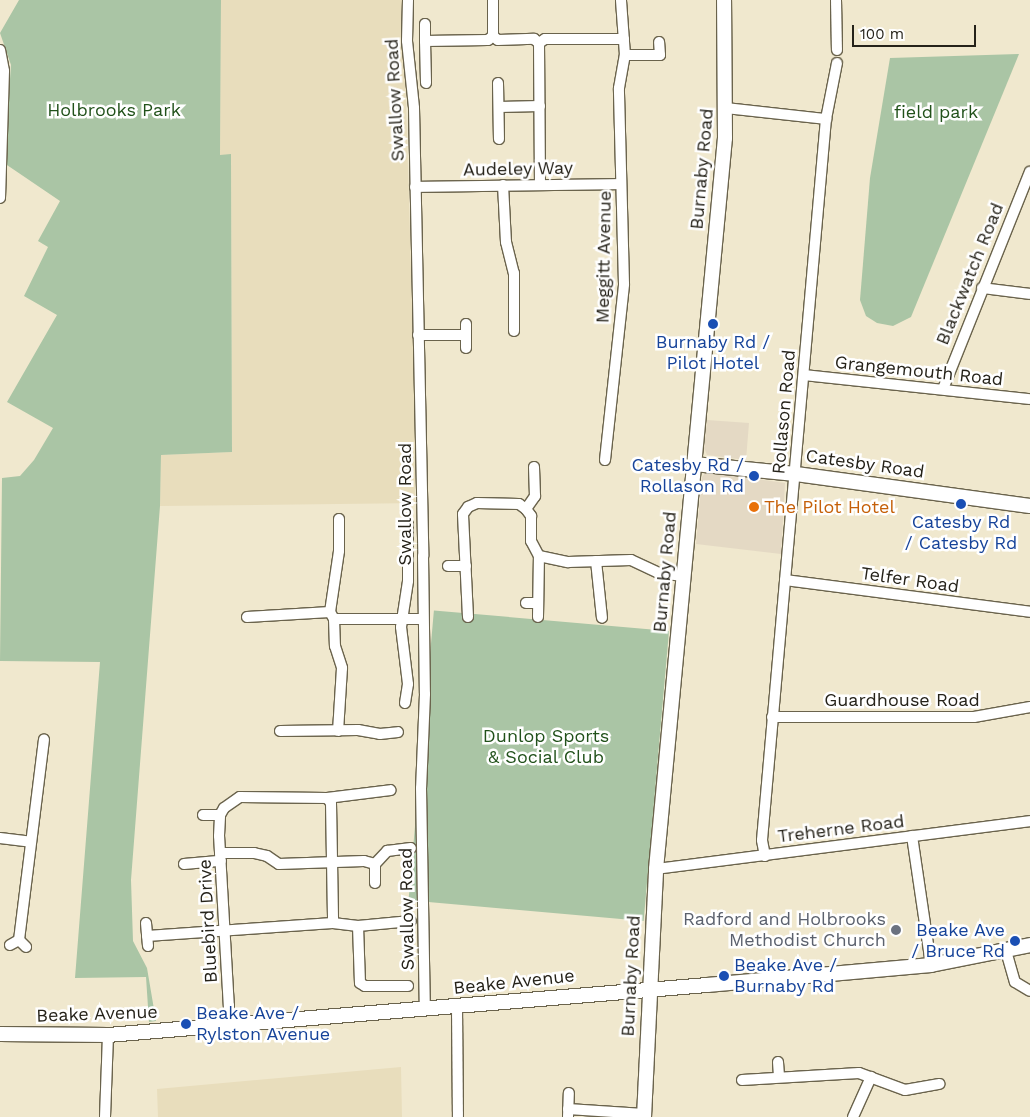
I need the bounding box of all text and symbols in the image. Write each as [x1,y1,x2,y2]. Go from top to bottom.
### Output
scale bar [855,15,979,47]
text: 100 m [860,25,904,43]
street label: Swallow Road [381,38,409,162]
park label: Holbrooks Park [47,99,181,121]
park label: field park [894,101,978,123]
street label: Burnaby Road [686,107,718,231]
street label: Audeley Way [462,157,574,181]
street label: Meggitt Avenue [592,190,616,324]
street label: Blackwatch Road [932,200,1008,348]
marker: Burnaby Rd / Pilot Hotel [707,318,719,330]
place label: Burnaby Rd / Pilot Hotel [656,332,770,374]
street label: Rollason Road [768,349,800,475]
street label: Grangemouth Road [834,351,1004,391]
street label: Swallow Road [394,442,416,566]
street label: Catesby Road [804,445,926,483]
place label: Catesby Rd / Rollason Rd [631,455,744,498]
marker: Catesby Rd / Rollason Rd [748,470,760,482]
place label: The Pilot Hotel [764,496,895,518]
marker: Catesby Rd / Catesby Rd [955,498,967,510]
marker: The Pilot Hotel [748,501,760,513]
street label: Burnaby Road [649,510,681,634]
place label: Catesby Rd / Catesby Rd [905,512,1017,554]
street label: Telfer Road [859,562,961,598]
street label: Guardhouse Road [824,689,980,711]
park label: Dunlop Sports & Social Club [483,726,609,769]
street label: Treherne Road [776,811,906,847]
street label: Swallow Road [395,847,419,971]
street label: Bluebird Drive [194,858,222,984]
place label: Radford and Holbrooks Methodist Church [683,909,886,952]
street label: Burnaby Road [617,915,645,1037]
place label: Beake Ave / Bruce Rd [911,920,1005,962]
marker: Radford and Holbrooks Methodist Church [890,924,902,936]
marker: Beake Ave / Bruce Rd [1009,935,1021,947]
place label: Beake Ave / Burnaby Rd [734,955,838,998]
street label: Beake Avenue [452,965,576,999]
marker: Beake Ave / Burnaby Rd [718,970,730,982]
street label: Beake Avenue [35,1001,159,1027]
place label: Beake Ave / Rylston Avenue [196,1003,331,1046]
marker: Beake Ave / Rylston Avenue [180,1018,192,1030]

